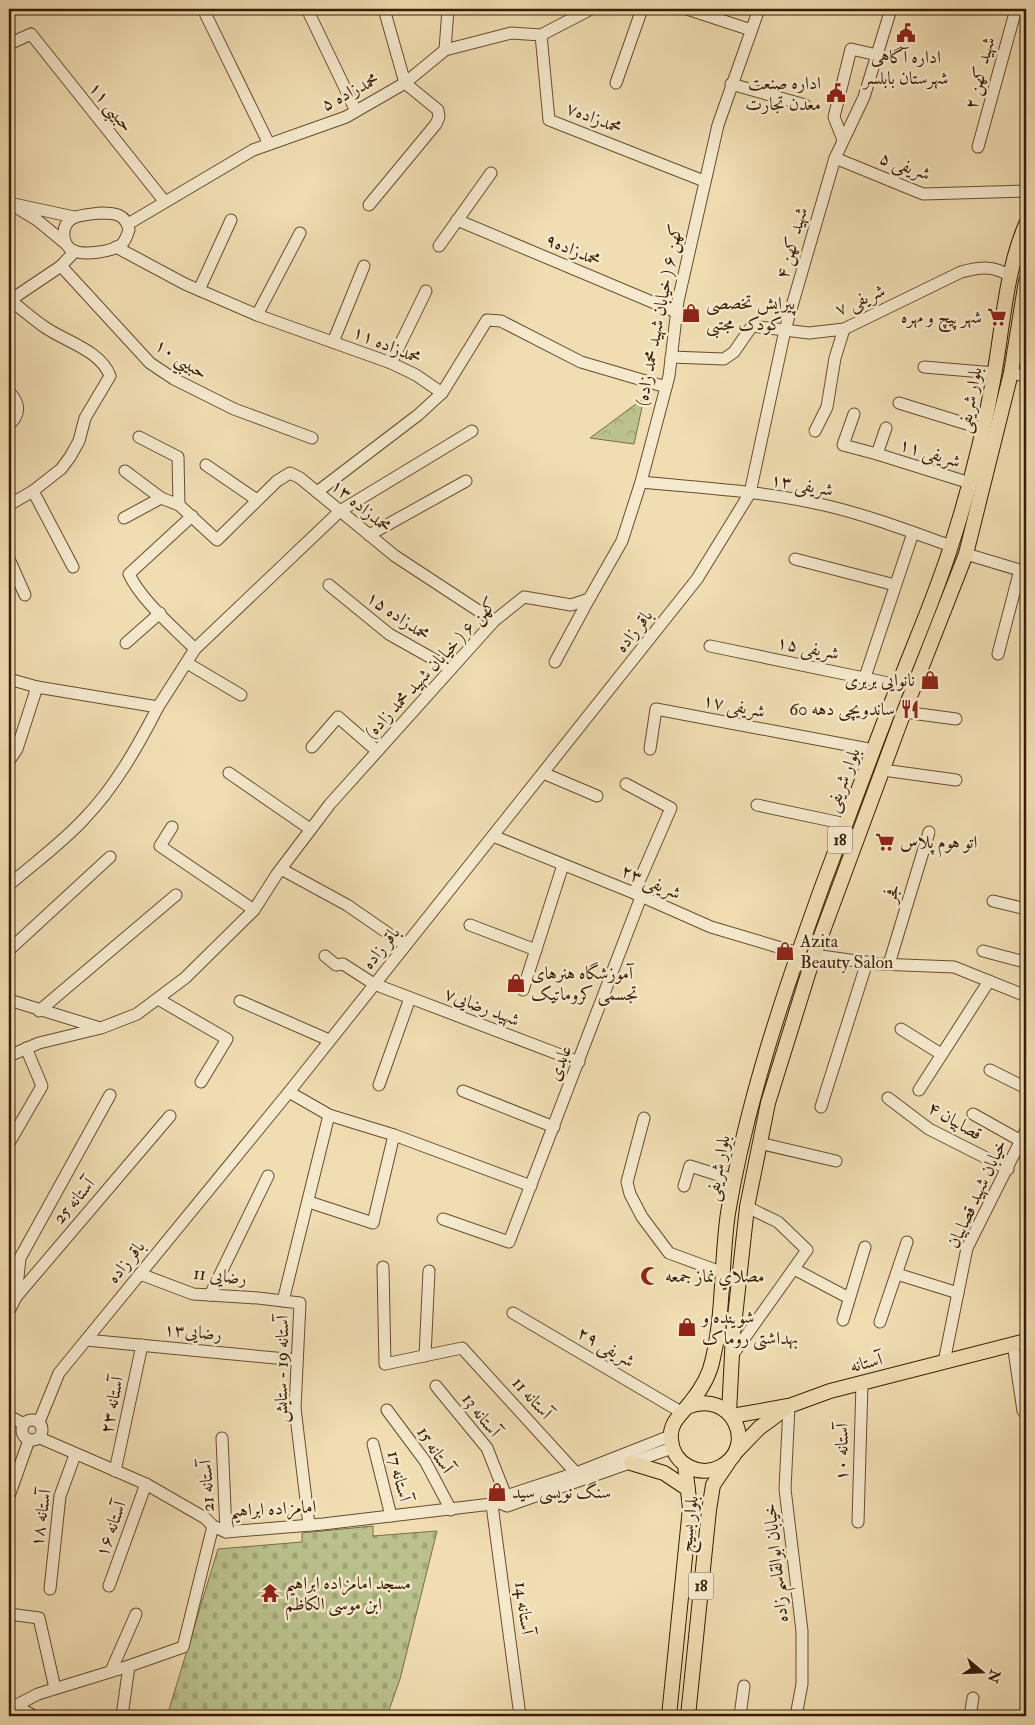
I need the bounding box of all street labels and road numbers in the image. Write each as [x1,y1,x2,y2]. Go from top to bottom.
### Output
street label: شهید کهن ۲ [959,34,1001,112]
street label: محمدزاده ۵ [317,68,383,116]
street label: حبیبی ۱۱ [81,77,138,139]
street label: محمدزاده۷ [563,96,625,140]
street label: شریفی ۵ [876,146,934,187]
street label: شهید کهن ۴ [771,204,813,282]
street label: کهن ۶ ( خیابان شهید محمد زاده) [630,222,688,408]
street label: محمدزاده۹ [542,228,604,272]
street label: شریفی ۷ [831,279,889,322]
street label: محمدزاده ۱۱ [349,320,425,370]
street label: حبيبي ١٠ [147,333,212,389]
street label: بلوار شریفی [952,365,989,435]
street label: شریفی ۱۱ [896,433,963,474]
street label: شریفی ۱۳ [769,468,835,503]
street label: محمدزاده ۱۳ [326,474,396,538]
street label: محمدزاده ۱۵ [362,586,434,646]
street label: کهن ۶ ( خیابان شهید محمد زاده) [360,593,502,743]
street label: باقر زاده [610,605,658,657]
street label: شریفی ۱۵ [775,631,841,666]
street label: شریفی ۱۷ [701,689,767,724]
street label: بلوار شریفی [820,745,867,816]
road number: 18 [828,826,852,854]
street label: شریفی ۲۳ [617,859,684,906]
street label: فجر [878,881,906,907]
street label: باقر زاده [357,922,405,974]
street label: شهید رضایی۷ [441,982,523,1032]
street label: عابدی [543,1042,577,1084]
street label: قصابیان ۴ [924,1096,986,1146]
street label: بلوار شریفی [700,1133,737,1203]
street label: خیابان شهید قصابیان [942,1136,1012,1252]
street label: آستانه 25 [48,1171,101,1229]
street label: باقر زاده [102,1236,150,1288]
street label: رضایی 11 [192,1262,248,1290]
street label: آستانه 19 - ستایش [270,1313,294,1423]
street label: رضایی۱۳ [163,1318,223,1346]
street label: شریفی ۲۹ [573,1321,639,1374]
street label: آستانه [847,1347,887,1378]
street label: آستانه ۲۳ [95,1372,130,1436]
street label: آستانه 11 [507,1372,559,1426]
street label: آستانه 13 [457,1388,507,1443]
street label: آستانه ۱۰ [830,1421,854,1481]
street label: آستانه 15 [411,1422,460,1479]
street label: آستانه 17 [382,1448,417,1506]
street label: آستانه 21 [194,1457,220,1513]
street label: آستانه ۱۸ [25,1486,57,1548]
street label: بلوار بسیج [674,1494,708,1554]
street label: امامزاده ابراهیم [229,1495,317,1529]
street label: آستانه ۱۶ [90,1496,132,1560]
street label: خیابان ابوالقاسم زاده [758,1502,800,1624]
road number: 18 [688,1572,714,1600]
street label: آستانه 14 [509,1580,539,1638]

